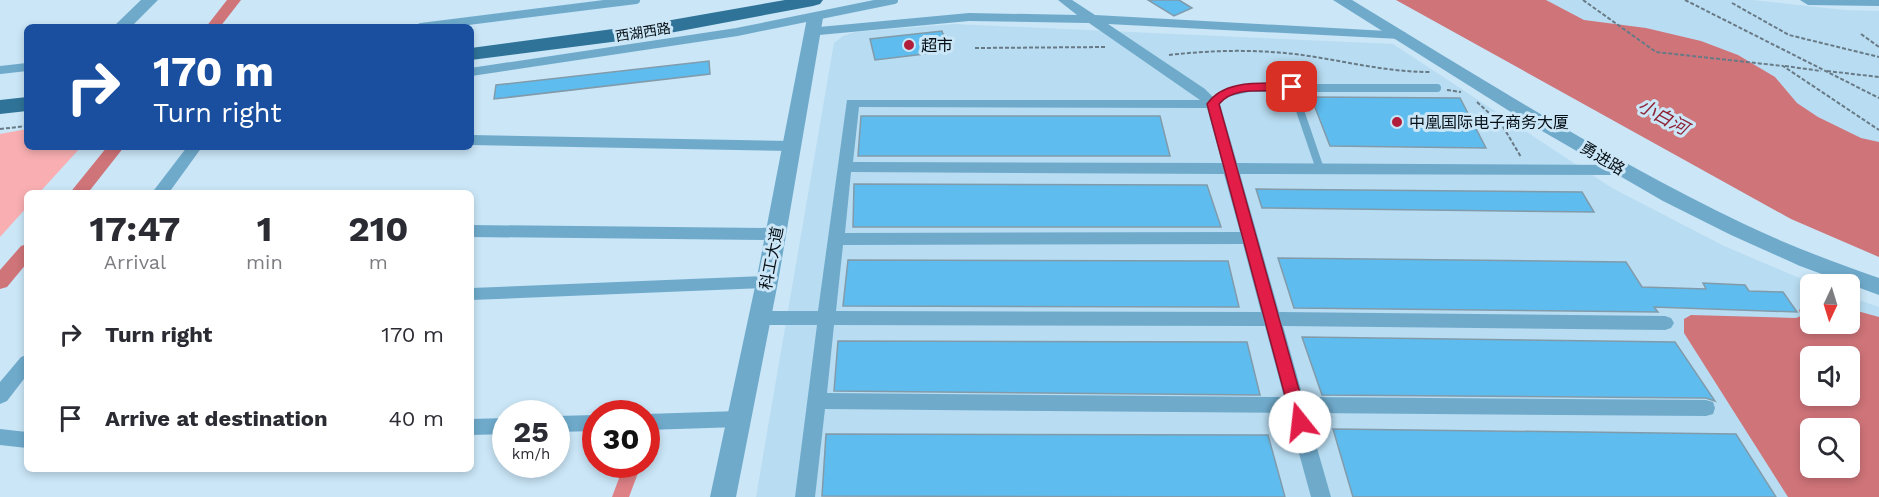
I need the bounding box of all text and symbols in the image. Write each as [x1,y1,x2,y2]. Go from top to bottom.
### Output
street label: 西湖西路 [614,20,672,44]
place label: 超市 [921,36,953,55]
marker: 超市 [902,38,916,52]
text: 170 m [153,47,274,96]
icon: right [54,48,132,126]
pin [1266,61,1317,112]
icon: arrive [1275,70,1308,103]
water label: 小白河 [1635,94,1695,140]
text: Turn right [153,97,282,129]
place label: 中凰国际电子商务大厦 [1409,113,1569,132]
marker: 中凰国际电子商务大厦 [1390,115,1404,129]
street label: 勇进路 [1577,138,1628,179]
text: 17:47 [90,208,181,250]
text: 1 [257,208,272,250]
text: 210 [348,208,408,250]
street label: 科工大道 [756,225,787,291]
text: Arrival [104,250,166,274]
text: min [246,250,283,274]
text: m [369,250,388,274]
north arrow [1800,274,1860,334]
map controls [1800,274,1860,478]
icon: right [54,318,87,351]
text: Turn right [105,322,212,347]
text: 170 m [381,322,444,347]
button: sound [1800,346,1860,406]
position arrow [1268,390,1332,454]
speed limit sign: 30 [582,400,660,478]
icon: arrive [54,402,87,435]
text: Arrive at destination [105,406,328,431]
text: 40 m [388,406,444,431]
text: 25 [513,414,549,449]
button: search [1800,418,1860,478]
text: km/h [512,445,550,463]

